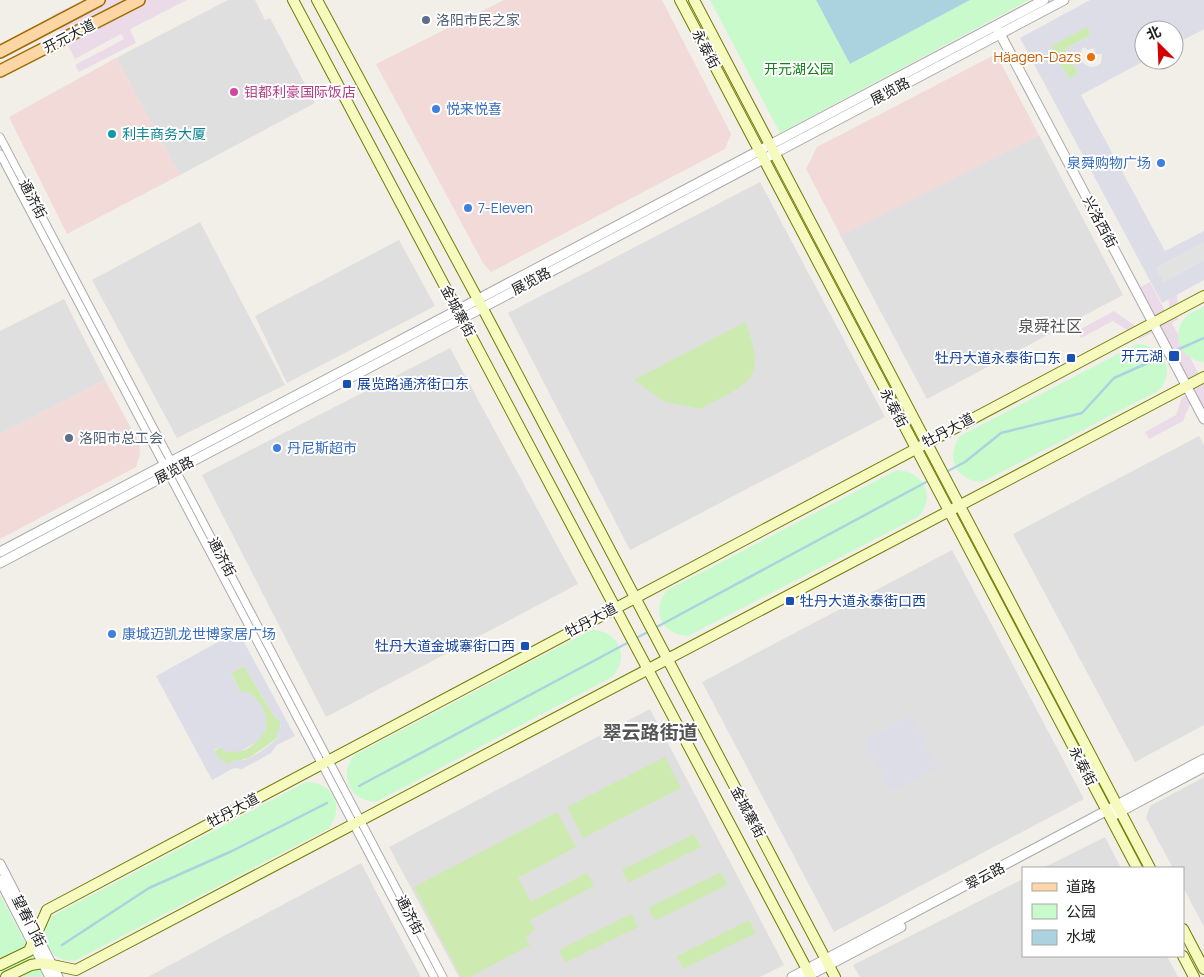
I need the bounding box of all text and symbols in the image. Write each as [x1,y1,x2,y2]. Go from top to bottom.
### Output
place label: 洛阳市民之家 [436,10,520,29]
street label: 开元大道 [40,14,98,57]
marker: 洛阳市民之家 [420,14,432,26]
north arrow [1134,20,1184,70]
text: 北 [1143,21,1164,44]
street label: 永泰街 [688,26,725,72]
place label: Häagen-Dazs [993,47,1081,66]
marker: Häagen-Dazs [1085,51,1097,63]
park label: 开元湖公园 [764,59,834,78]
street label: 展览路 [867,72,913,109]
place label: 钼都利豪国际饭店 [244,82,356,101]
marker: 钼都利豪国际饭店 [228,86,240,98]
place label: 悦来悦喜 [446,99,502,118]
marker: 悦来悦喜 [430,103,442,115]
place label: 利丰商务大厦 [122,124,206,143]
marker: 利丰商务大厦 [106,128,118,140]
place label: 泉舜购物广场 [1067,153,1151,172]
marker: 泉舜购物广场 [1155,157,1167,169]
street label: 通济街 [15,176,52,222]
street label: 兴洛西街 [1079,193,1122,251]
place label: 7-Eleven [478,198,533,217]
marker: 7-Eleven [462,202,474,214]
street label: 展览路 [508,262,554,299]
street label: 金城寨街 [437,282,480,340]
district label: 泉舜社区 [1018,315,1082,337]
place label: 开元湖 [1121,346,1163,365]
place label: 牡丹大道永泰街口东 [935,348,1061,367]
marker: 开元湖 [1167,349,1181,363]
marker: 牡丹大道永泰街口东 [1065,352,1077,364]
place label: 展览路通济街口东 [357,374,469,393]
marker: 展览路通济街口东 [341,378,353,390]
street label: 永泰街 [876,385,913,431]
street label: 牡丹大道 [919,408,977,451]
place label: 洛阳市总工会 [79,428,163,447]
marker: 洛阳市总工会 [63,432,75,444]
place label: 丹尼斯超市 [287,438,357,457]
marker: 丹尼斯超市 [271,442,283,454]
street label: 展览路 [151,451,197,488]
street label: 通济街 [204,534,241,580]
place label: 牡丹大道永泰街口西 [800,591,926,610]
marker: 牡丹大道永泰街口西 [784,595,796,607]
street label: 牡丹大道 [562,598,620,641]
place label: 康城迈凯龙世博家居广场 [122,624,276,643]
marker: 康城迈凯龙世博家居广场 [106,628,118,640]
place label: 牡丹大道金城寨街口西 [375,636,515,655]
marker: 牡丹大道金城寨街口西 [519,640,531,652]
district label: 翠云路街道 [602,719,698,745]
street label: 永泰街 [1065,743,1102,789]
street label: 金城寨街 [727,783,770,841]
street label: 牡丹大道 [204,788,262,831]
street label: 翠云路 [962,857,1008,894]
legend [1022,867,1184,957]
text: 道路 [1066,876,1096,897]
street label: 望春门街 [8,892,51,950]
street label: 通济街 [392,892,429,938]
text: 公园 [1066,901,1096,922]
text: 水域 [1066,926,1096,947]

